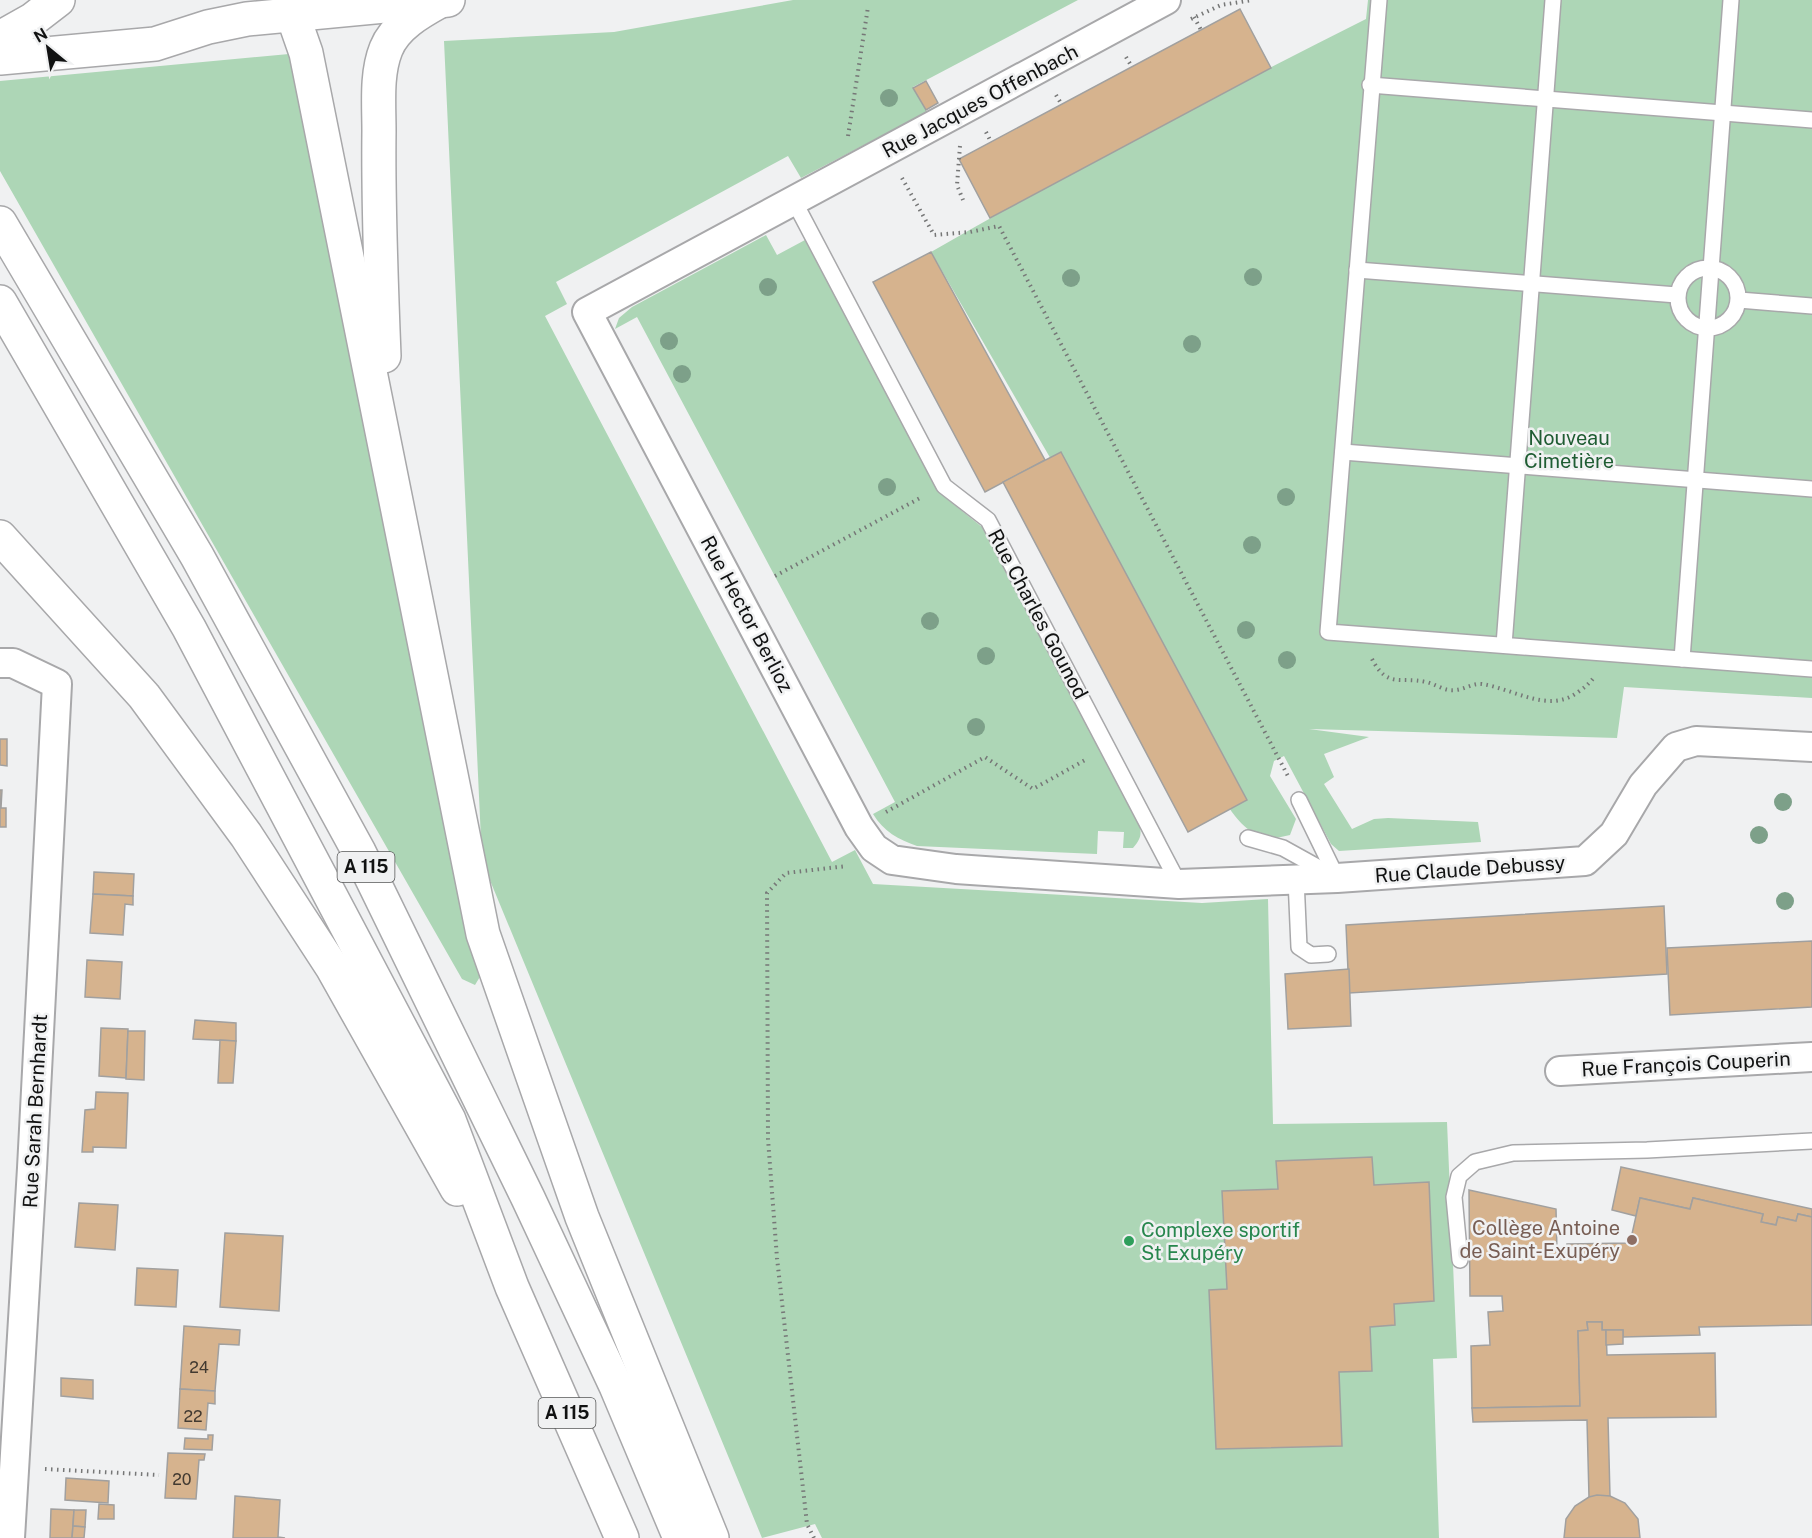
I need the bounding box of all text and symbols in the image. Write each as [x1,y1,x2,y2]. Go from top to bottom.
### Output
north arrow [18,18,78,78]
text: N [31,24,51,47]
street label: Rue Jacques Offenbach [878,39,1082,163]
park label: Nouveau Cimetière [1524,426,1614,473]
street label: Rue Charles Gounod [983,525,1093,703]
street label: Rue Hector Berlioz [696,532,798,696]
street label: Rue Claude Debussy [1374,850,1566,888]
road number: A 115 [338,852,394,882]
street label: Rue Sarah Bernhardt [18,1013,52,1209]
street label: Rue François Couperin [1581,1047,1791,1081]
place label: Collège Antoine de Saint-Exupéry [1459,1216,1620,1263]
place label: Complexe sportif St Exupéry [1141,1218,1300,1265]
marker: Collège Antoine de Saint-Exupéry [1625,1233,1639,1247]
marker: Complexe sportif St Exupéry [1122,1234,1136,1248]
house number: 24 [189,1358,209,1377]
road number: A 115 [538,1398,596,1428]
house number: 22 [183,1407,203,1426]
house number: 20 [172,1470,192,1489]

